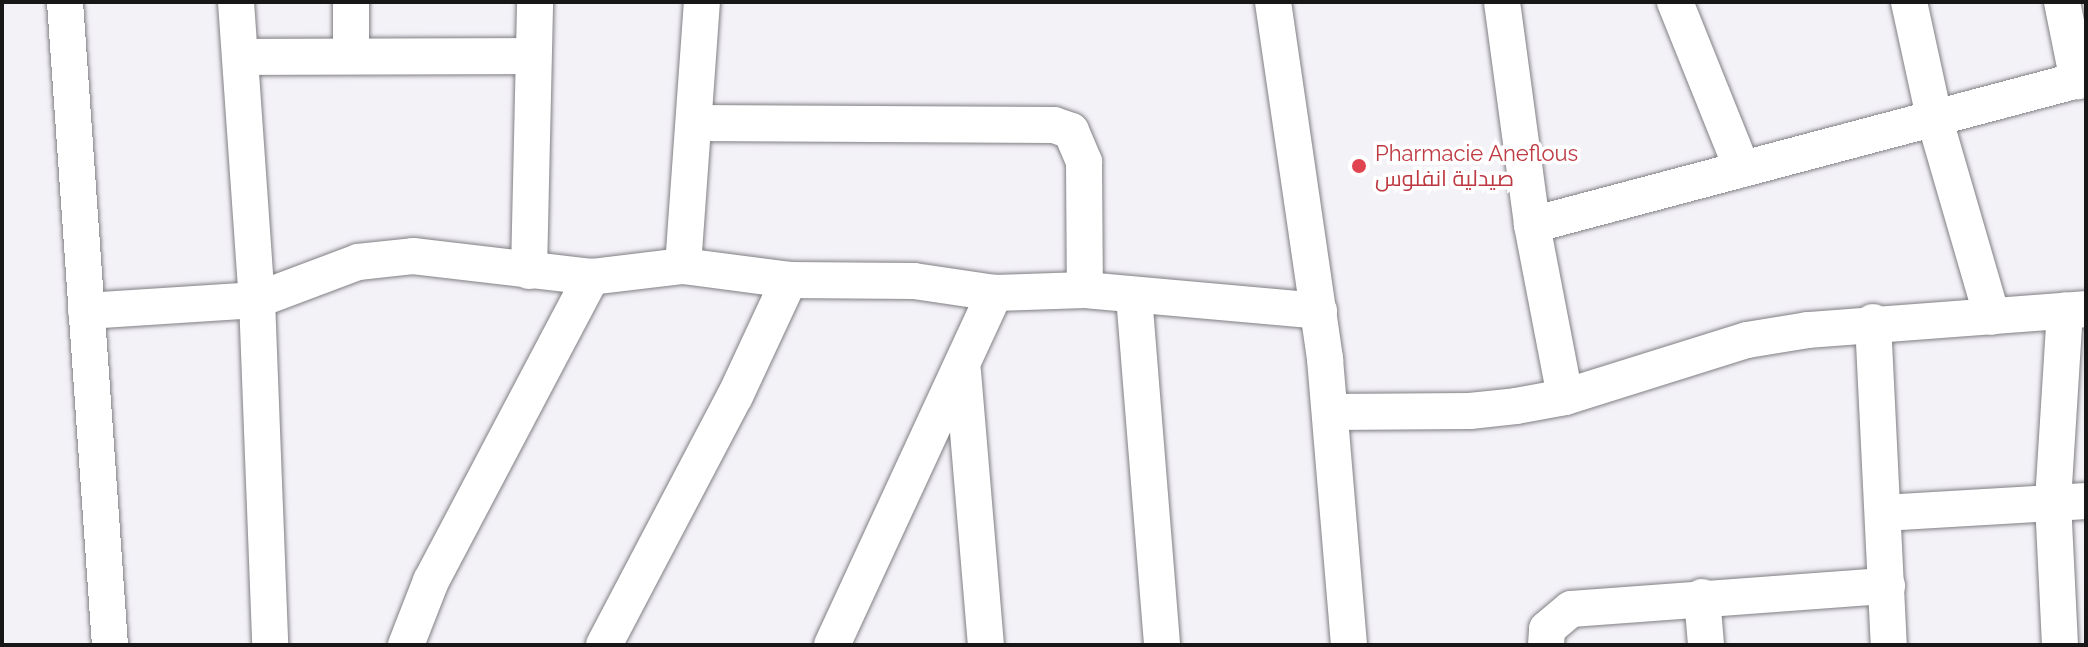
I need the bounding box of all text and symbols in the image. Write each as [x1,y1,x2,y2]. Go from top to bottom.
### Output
place label: Pharmacie Aneflous صيدلية انفلوس [1375,140,1579,192]
marker: Pharmacie Aneflous صيدلية انفلوس [1350,157,1368,175]

